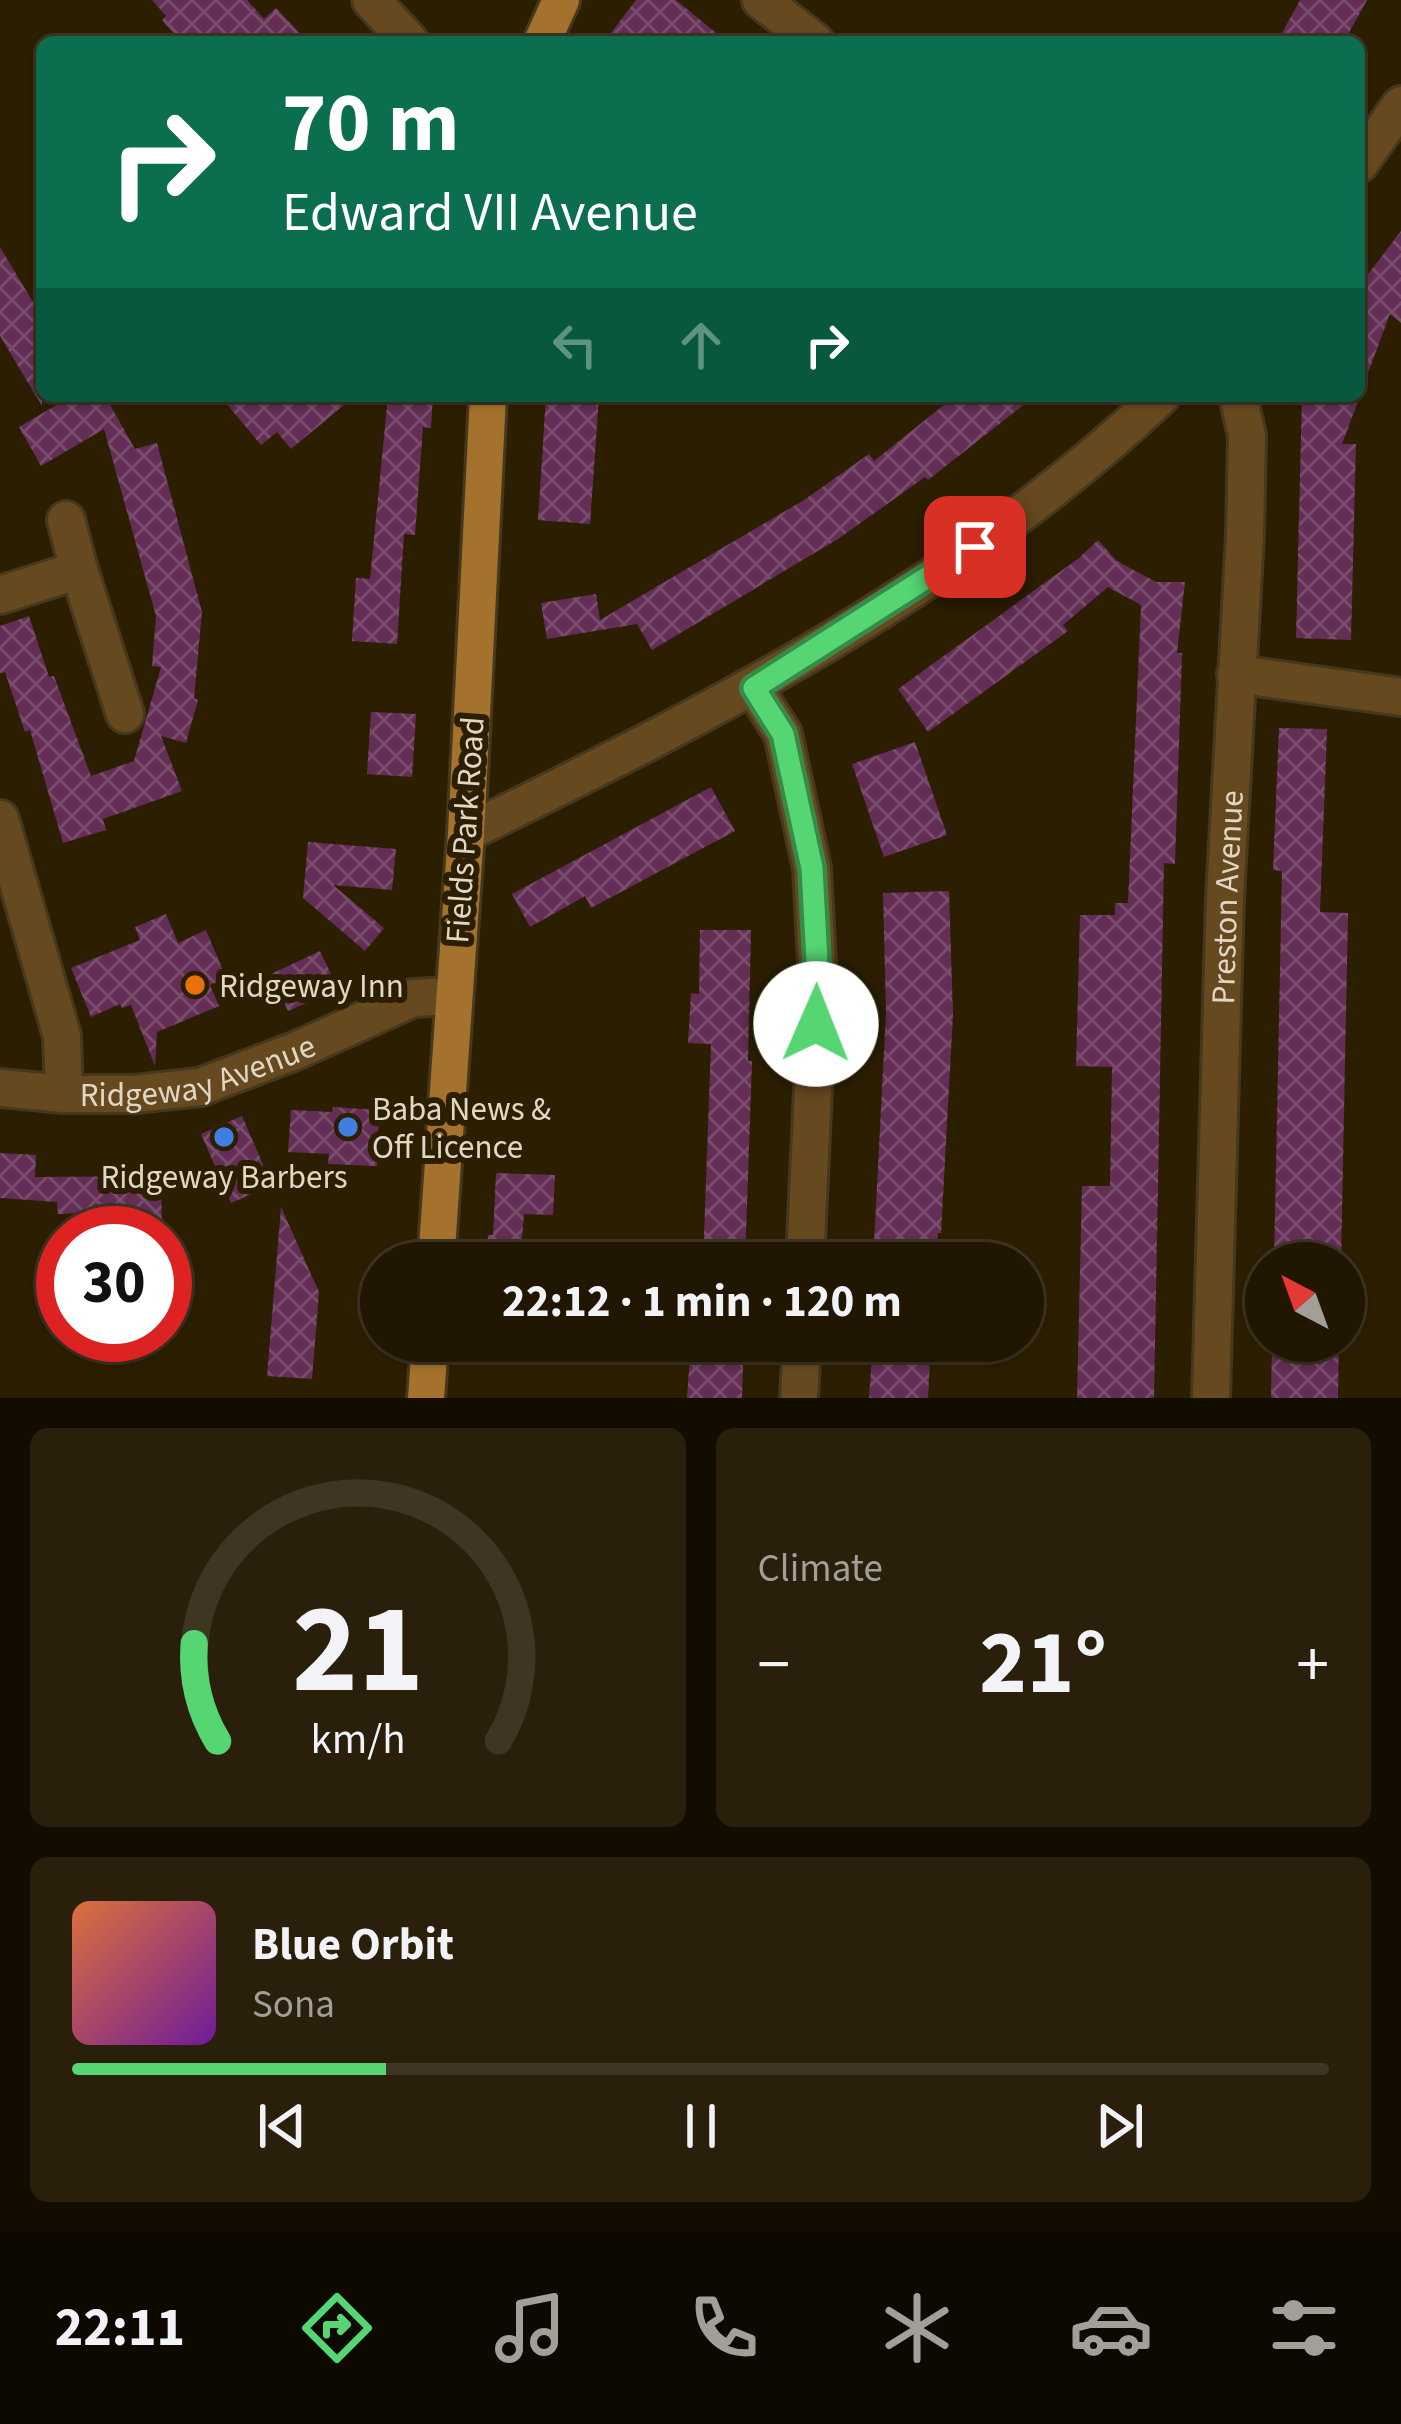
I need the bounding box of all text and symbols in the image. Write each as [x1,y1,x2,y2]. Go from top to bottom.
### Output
text: 70 m [282,64,460,184]
icon: right [84,84,240,240]
text: Edward VII Avenue [282,175,698,252]
icon: left [542,312,608,378]
icon: ahead [668,312,734,378]
icon: right [794,312,860,378]
pin [924,496,1026,598]
icon: arrive [942,514,1008,580]
street label: Fields Park Road [434,715,497,945]
street label: Preston Avenue [1200,789,1256,1005]
position arrow [753,961,879,1087]
place label: Ridgeway Inn [219,963,404,1010]
marker: Ridgeway Inn [182,972,208,998]
street label: Ridgeway Avenue [80,1023,323,1119]
place label: Baba News & Off Licence [372,1086,551,1171]
marker: Baba News & Off Licence [335,1114,361,1140]
marker: Ridgeway Barbers [211,1124,237,1150]
place label: Ridgeway Barbers [100,1154,348,1201]
speed limit sign: 30 [36,1206,192,1362]
north arrow [1245,1242,1365,1362]
map controls [1245,1242,1365,1362]
text: 22:12 · 1 min · 120 m [502,1270,902,1334]
text: Climate [758,1541,883,1597]
text: 21 [292,1562,424,1740]
text: 21° [979,1600,1107,1728]
text: − [758,1618,790,1712]
text: + [1296,1618,1329,1712]
text: km/h [310,1708,405,1769]
text: Blue Orbit [252,1913,454,1977]
text: Sona [252,1977,335,2033]
icon: previous [249,2093,315,2159]
icon: pause [668,2093,734,2159]
icon: next [1087,2093,1153,2159]
icon: directions [295,2286,379,2370]
icon: music [488,2286,572,2370]
icon: phone [682,2286,766,2370]
icon: climate [875,2286,959,2370]
icon: car [1069,2286,1153,2370]
icon: filters [1262,2286,1346,2370]
text: 22:11 [55,2290,185,2367]

